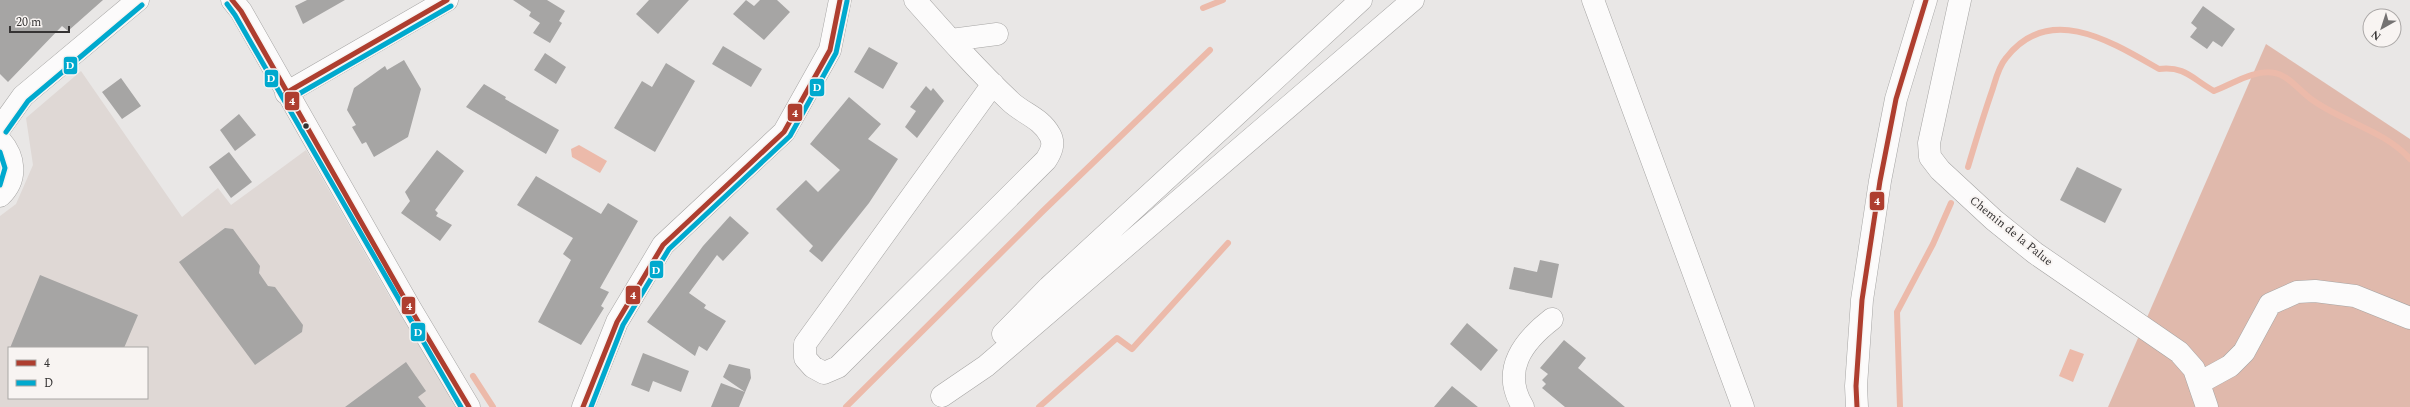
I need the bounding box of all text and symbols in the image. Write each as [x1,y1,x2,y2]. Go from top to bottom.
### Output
scale bar [10,8,69,34]
north arrow [2362,8,2402,48]
text: 20 m [16,13,41,32]
text: N [2367,26,2385,45]
line badge: D [63,56,78,75]
text: D [66,57,75,74]
line badge: D [264,69,279,88]
text: D [267,70,276,87]
line badge: D [809,78,825,97]
text: D [813,79,822,96]
line badge: 4 [284,91,300,111]
text: 4 [289,93,296,110]
line badge: 4 [787,103,803,122]
text: 4 [792,105,799,122]
unlabelled marker [301,121,311,131]
line badge: 4 [1869,191,1885,211]
street label: Chemin de la Palue [1965,191,2057,271]
text: 4 [1874,193,1881,210]
line badge: D [649,260,664,279]
text: D [652,262,661,279]
line badge: 4 [625,285,641,305]
text: 4 [630,287,637,304]
line badge: 4 [401,296,416,315]
text: 4 [406,298,413,315]
line badge: D [410,322,426,342]
text: D [414,324,423,341]
legend [8,347,148,399]
text: 4 [44,354,50,373]
text: D [44,374,53,393]

